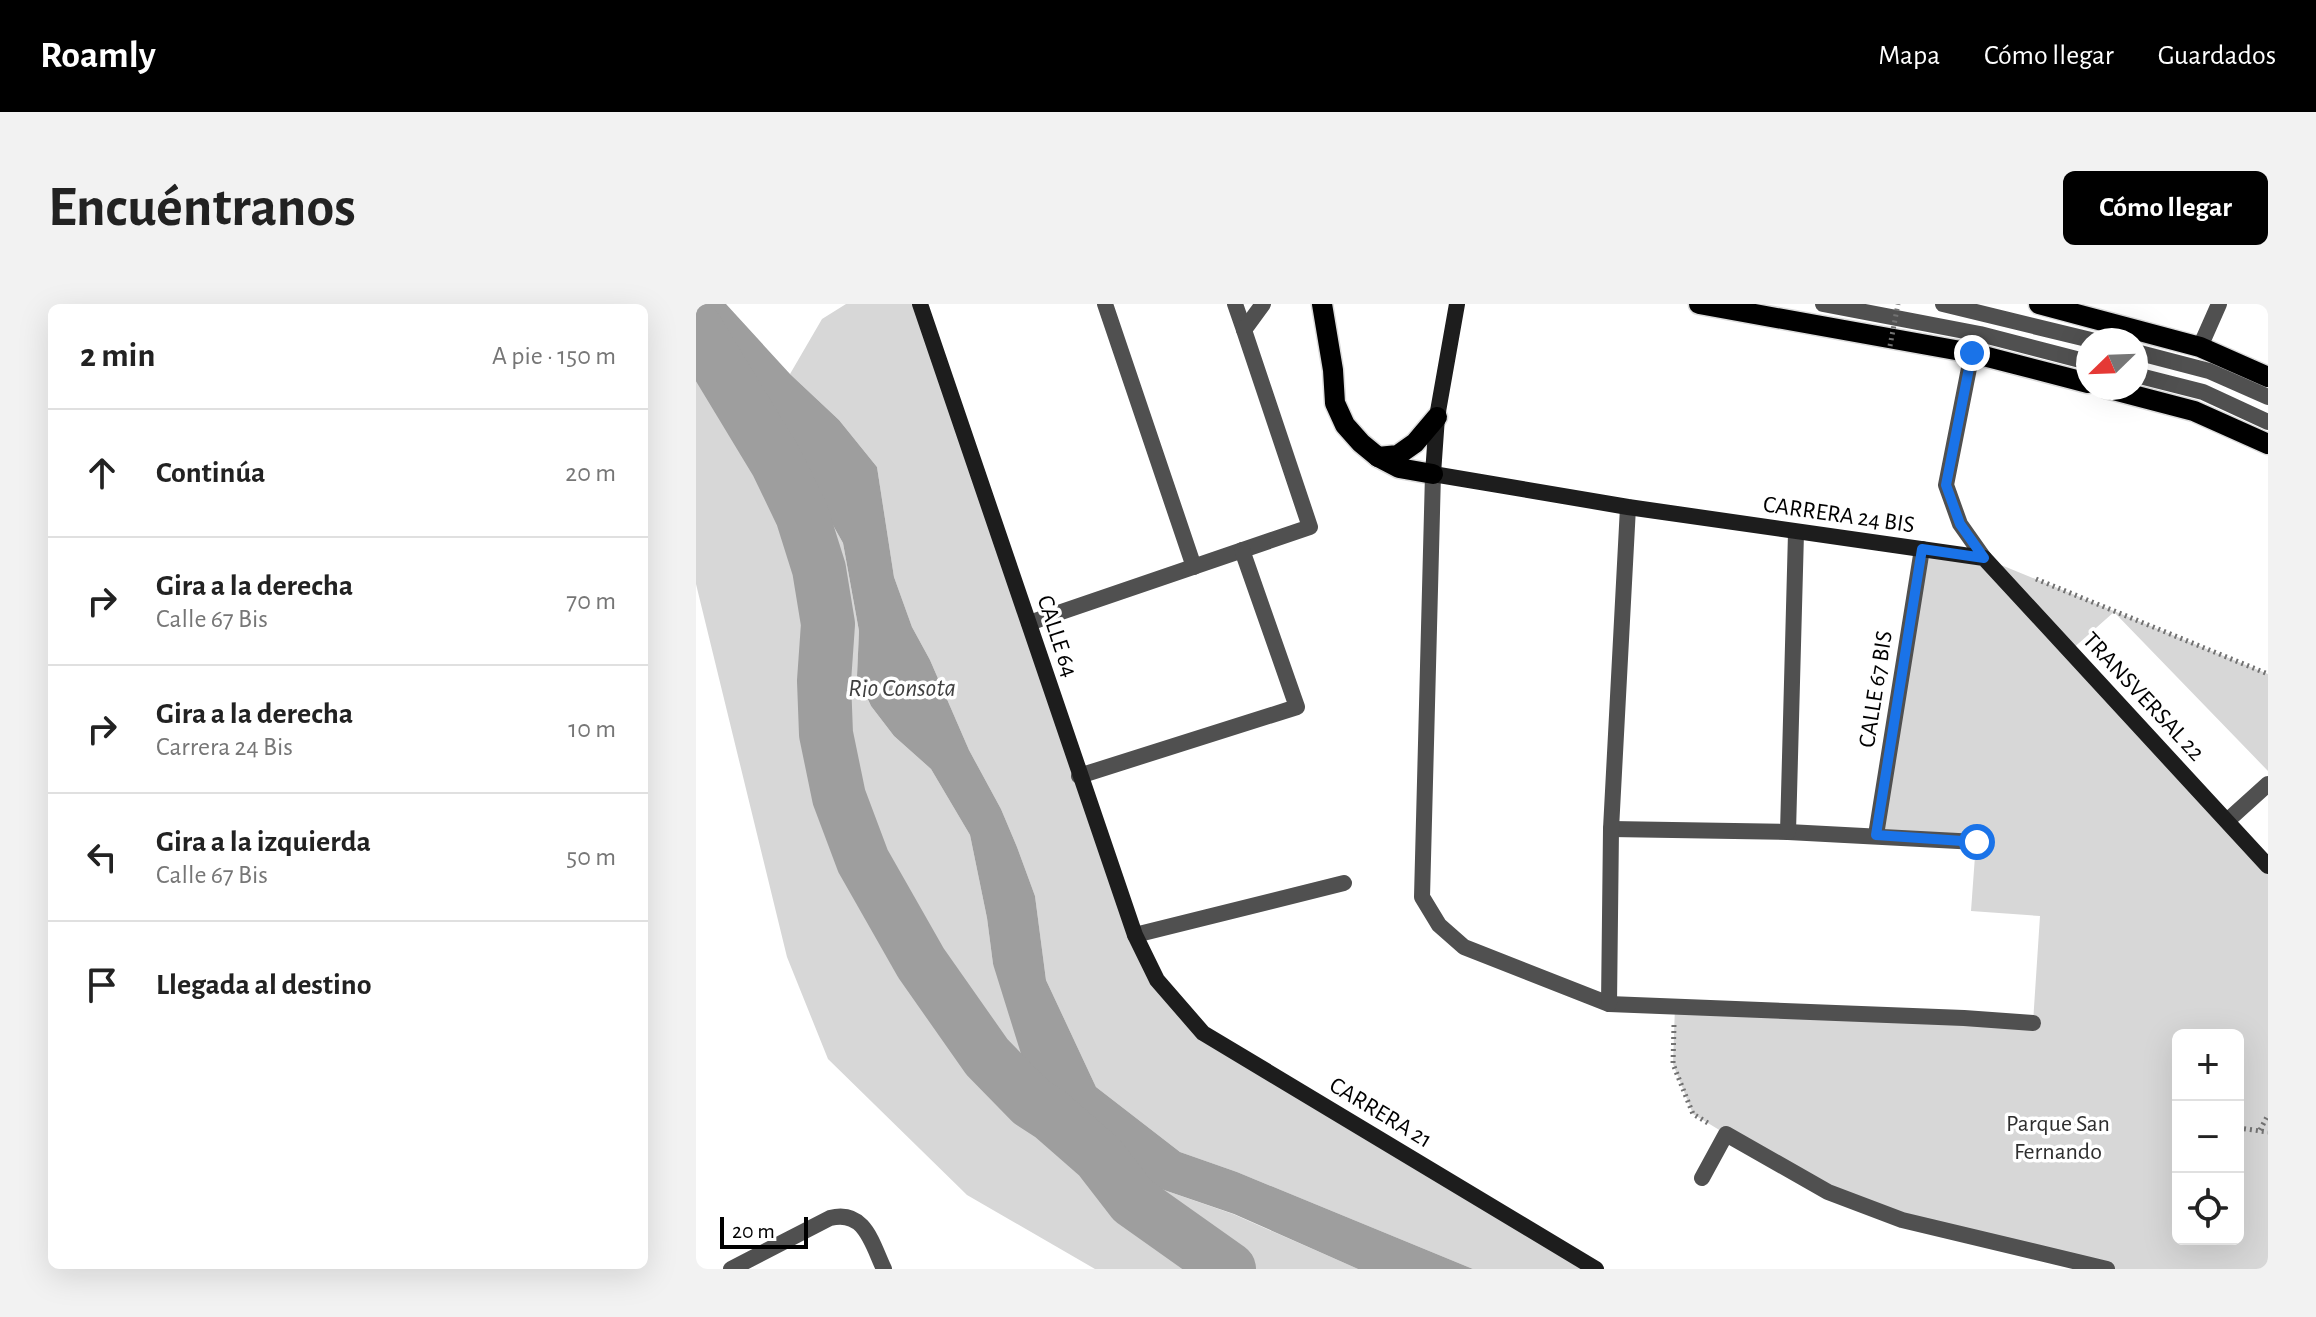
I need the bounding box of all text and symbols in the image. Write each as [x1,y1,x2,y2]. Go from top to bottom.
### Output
text: Roamly [40,37,156,75]
text: Mapa [1878,42,1940,70]
text: Cómo llegar [1984,42,2114,70]
text: Guardados [2158,42,2276,70]
button: Cómo llegar [2063,171,2268,245]
text: Encuéntranos [48,180,356,236]
north arrow [2076,328,2148,400]
route end [1954,335,1990,371]
text: 2 min [80,339,155,373]
text: A pie · 150 m [492,343,616,369]
icon: ahead [80,451,124,495]
text: Continúa [156,458,265,488]
text: 20 m [565,460,616,486]
street label: CARRERA 24 BIS [1762,492,1916,538]
text: Gira a la derecha [156,571,353,601]
icon: right [80,579,124,623]
text: 70 m [566,588,616,614]
street label: CALLE 64 [1033,592,1082,680]
text: Calle 67 Bis [156,606,268,632]
street label: TRANSVERSAL 22 [2078,628,2209,766]
street label: CALLE 67 BIS [1855,629,1897,749]
water label: Rio Consota [848,675,956,701]
text: Gira a la derecha [156,699,353,729]
icon: right [80,707,124,751]
text: 10 m [568,716,616,742]
text: Carrera 24 Bis [156,734,293,760]
route start [1959,824,1995,860]
text: Gira a la izquierda [156,827,371,857]
icon: left [80,835,124,879]
text: 50 m [566,844,616,870]
text: Calle 67 Bis [156,862,268,888]
icon: arrive [80,963,124,1007]
text: Llegada al destino [156,970,372,1000]
map controls [2172,1029,2244,1245]
button: + [2172,1029,2244,1101]
street label: CARRERA 21 [1325,1073,1436,1153]
button: − [2172,1101,2244,1173]
park label: Parque San Fernando [2006,1112,2110,1164]
button: locate [2172,1173,2244,1245]
scale bar [720,1213,808,1249]
text: 20 m [732,1220,775,1242]

